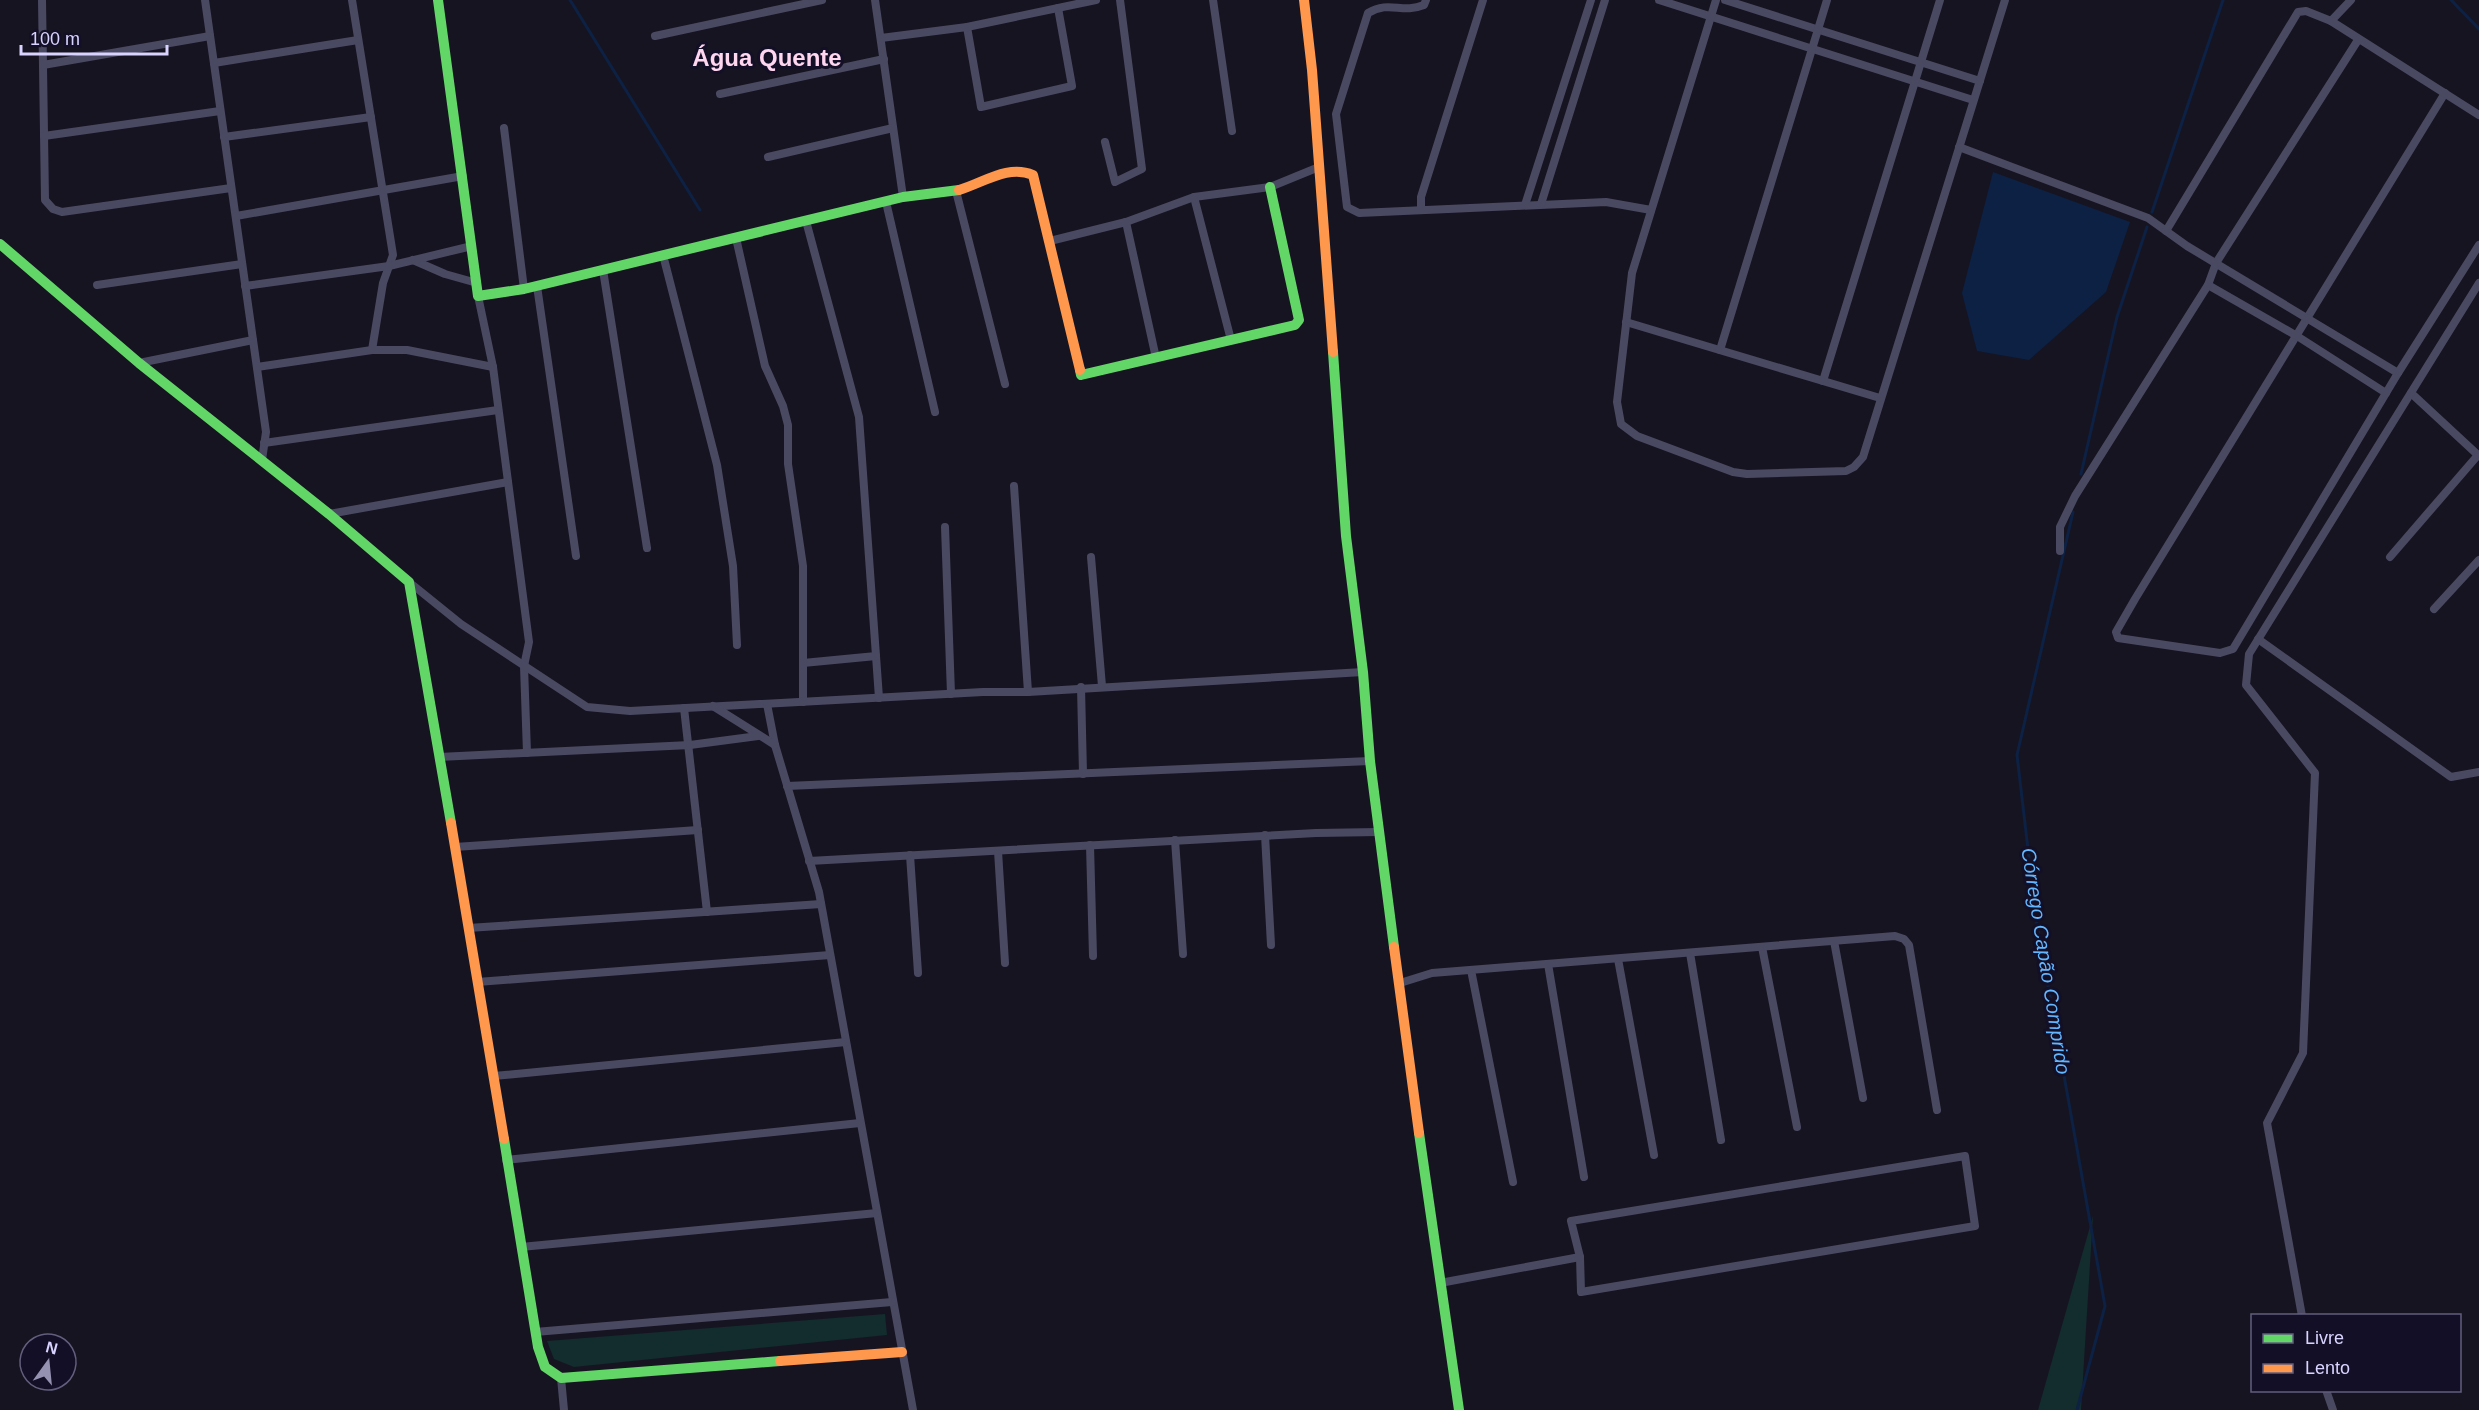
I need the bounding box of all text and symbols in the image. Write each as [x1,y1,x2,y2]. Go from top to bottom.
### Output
scale bar [21,18,166,56]
text: 100 m [30,29,80,49]
district label: Água Quente [692,44,842,71]
water label: Córrego Capão Comprido [2017,846,2075,1076]
legend [2251,1314,2461,1392]
text: Livre [2305,1328,2344,1348]
north arrow [18,1332,78,1392]
text: N [44,1338,60,1358]
text: Lento [2305,1358,2350,1378]

